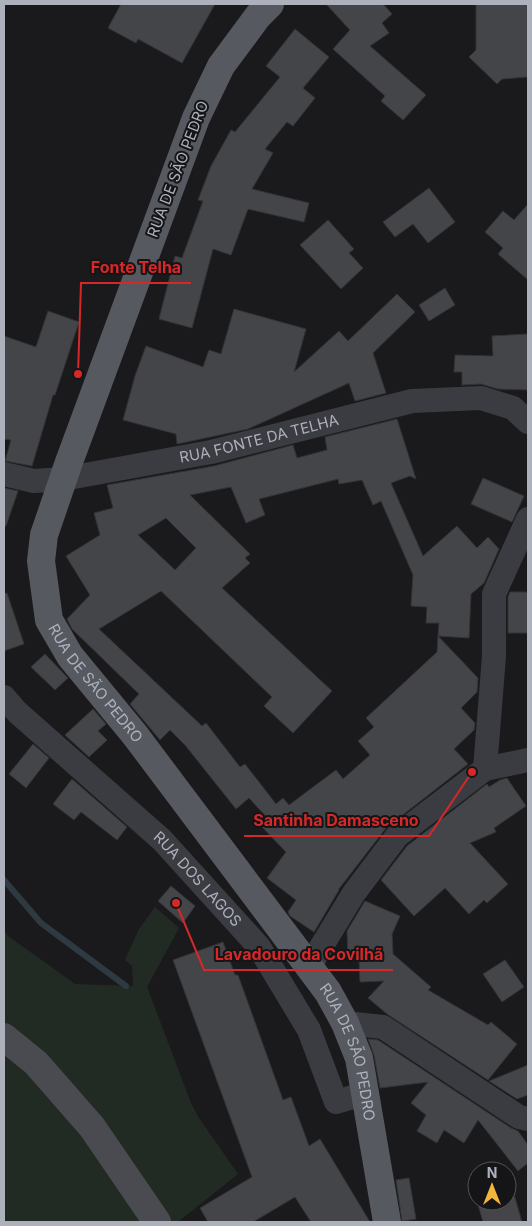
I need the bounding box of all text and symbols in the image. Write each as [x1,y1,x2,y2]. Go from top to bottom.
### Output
street label: RUA DE SÃO PEDRO [143,98,212,240]
callout: Fonte Telha [81,252,191,283]
text: Fonte Telha [91,257,181,277]
street label: RUA FONTE DA TELHA [178,410,341,467]
street label: RUA DE SÃO PEDRO [44,620,147,746]
callout: Santinha Damasceno [244,805,429,836]
text: Santinha Damasceno [253,810,419,830]
street label: RUA DOS LAGOS [150,827,246,930]
callout: Lavadouro da Covilhã [204,939,393,970]
text: Lavadouro da Covilhã [215,944,383,964]
street label: RUA DE SÃO PEDRO [316,979,380,1122]
north arrow [467,1161,517,1211]
text: N [487,1164,497,1181]

